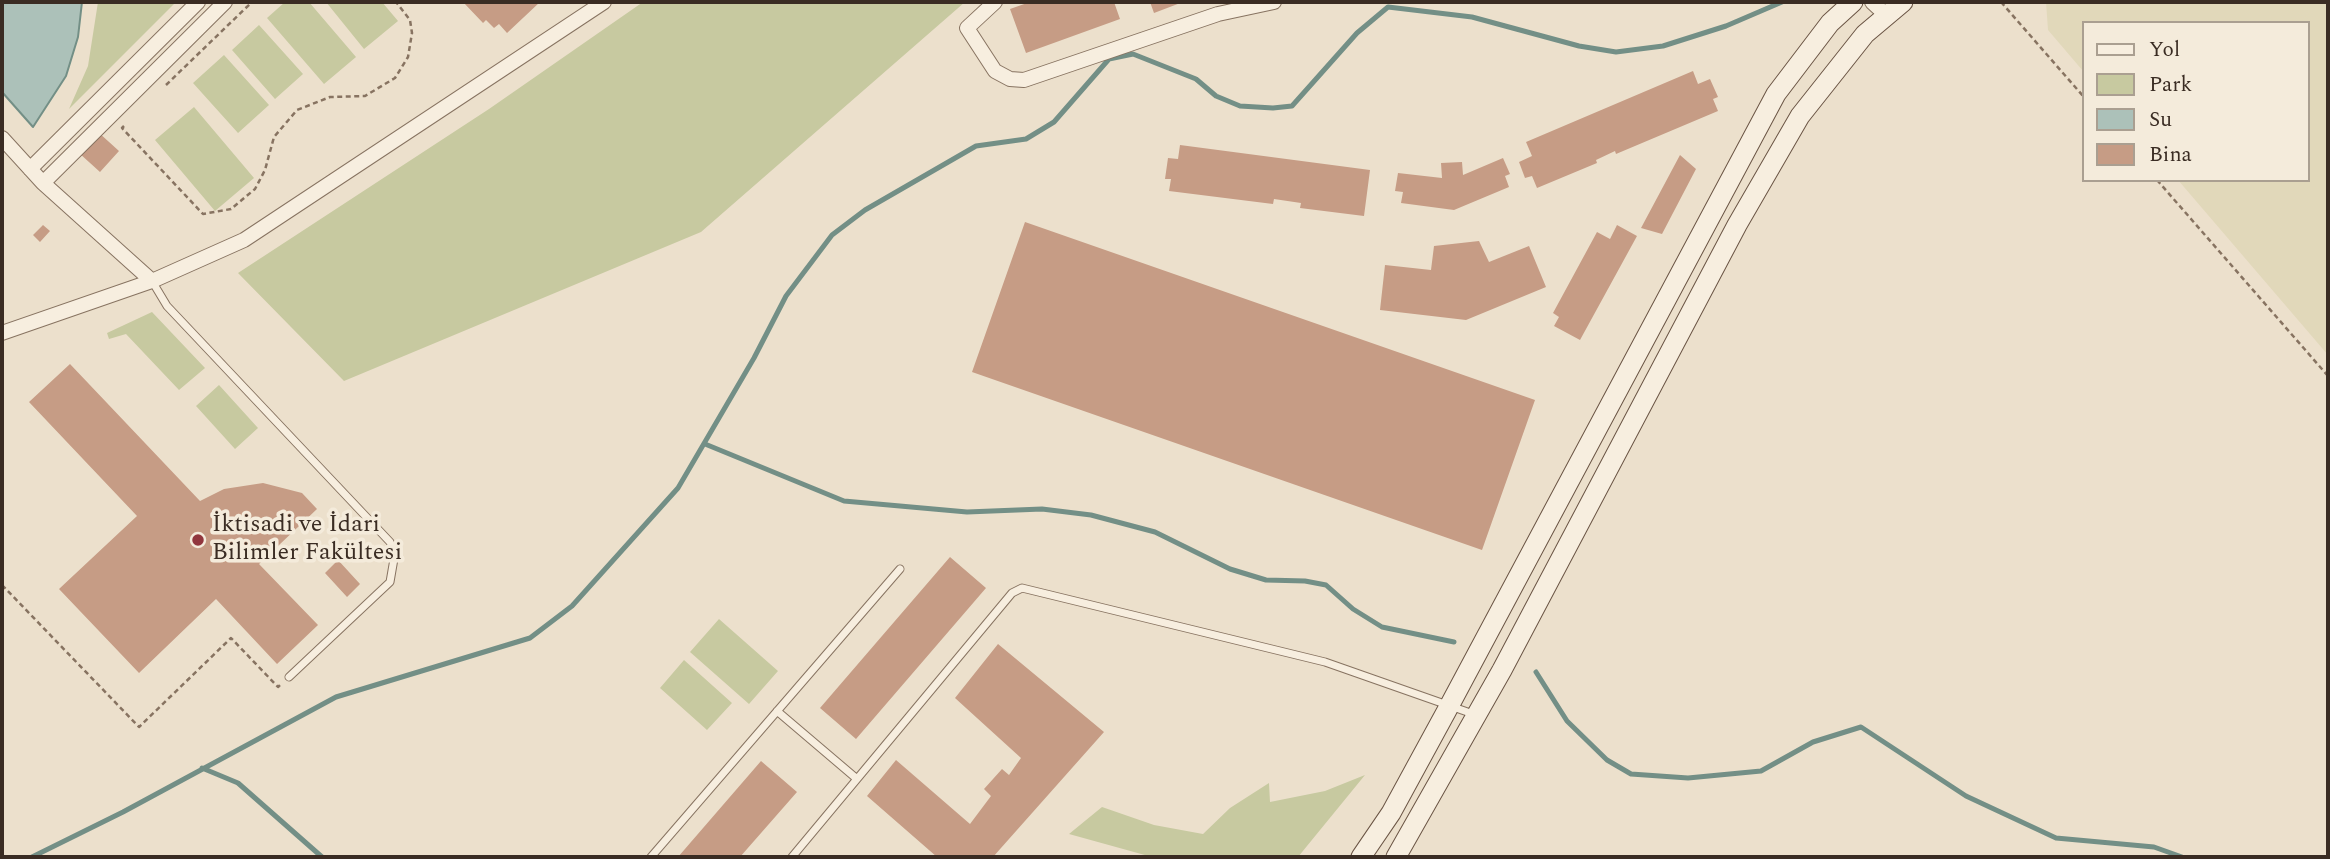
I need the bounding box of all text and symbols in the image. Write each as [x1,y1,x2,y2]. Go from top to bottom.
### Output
legend [2082,21,2309,182]
text: Yol [2149,34,2180,66]
text: Park [2149,69,2192,101]
text: Su [2149,104,2172,136]
text: Bina [2149,139,2192,171]
place label: İktisadi ve İdari Bilimler Fakültesi [212,512,402,568]
marker: İktisadi ve İdari Bilimler Fakültesi [190,532,206,548]

